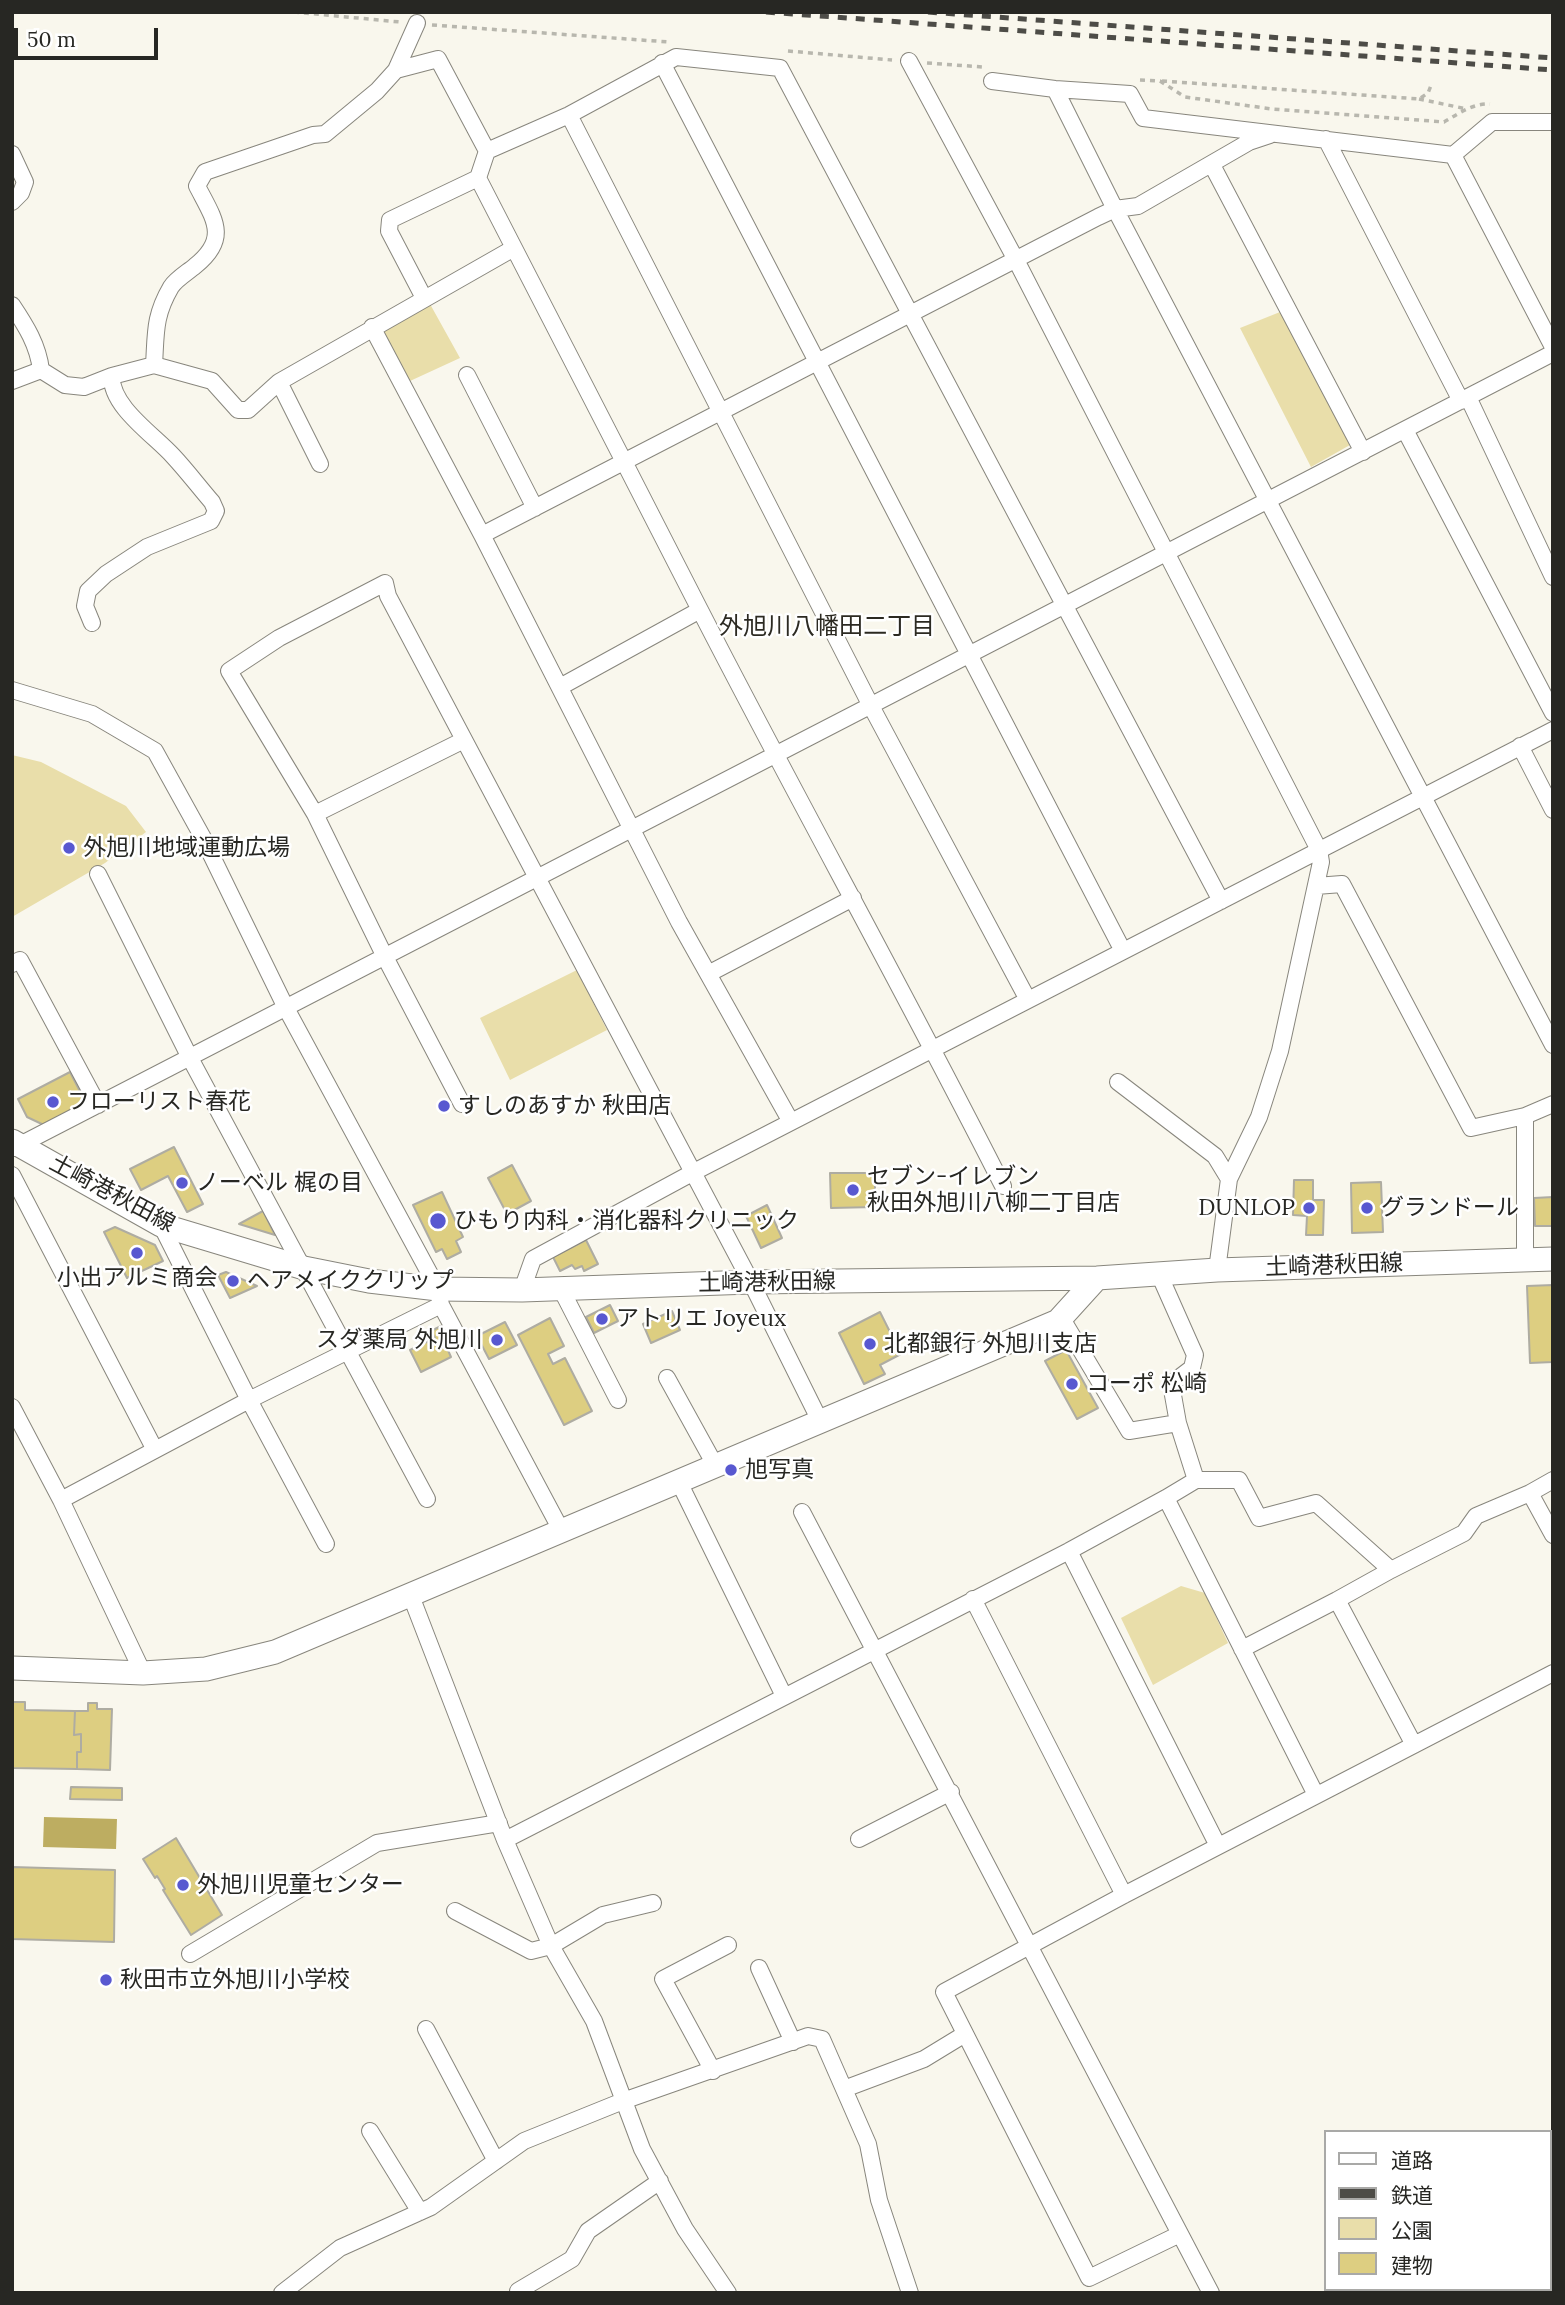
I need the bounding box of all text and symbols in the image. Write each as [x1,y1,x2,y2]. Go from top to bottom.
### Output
scale bar [18,14,161,58]
text: 50 m [27,26,76,53]
district label: 外旭川八幡田二丁目 [719,613,935,641]
place label: 外旭川地域運動広場 [83,834,290,862]
marker: 外旭川地域運動広場 [61,840,77,856]
place label: フローリスト春花 [67,1088,251,1116]
place label: すしのあすか 秋田店 [458,1092,671,1120]
marker: フローリスト春花 [45,1094,61,1110]
marker: すしのあすか 秋田店 [436,1098,452,1114]
street label: 土崎港秋田線 [45,1149,179,1239]
place label: セブン-イレブン 秋田外旭川八柳二丁目店 [867,1163,1120,1217]
place label: ノーベル 梶の目 [196,1169,363,1197]
marker: ノーベル 梶の目 [174,1175,190,1191]
marker: セブン-イレブン 秋田外旭川八柳二丁目店 [845,1182,861,1198]
place label: DUNLOP [1198,1194,1295,1222]
place label: グランドール [1381,1194,1519,1222]
marker: DUNLOP [1301,1200,1317,1216]
marker: グランドール [1359,1200,1375,1216]
place label: ひもり内科・消化器科クリニック [454,1207,799,1235]
marker: ひもり内科・消化器科クリニック [428,1211,448,1231]
marker: 小出アルミ商会 [129,1245,145,1261]
street label: 土崎港秋田線 [1265,1250,1403,1282]
place label: 小出アルミ商会 [57,1264,217,1292]
place label: ヘアメイククリップ [247,1267,454,1295]
street label: 土崎港秋田線 [698,1268,836,1298]
marker: ヘアメイククリップ [225,1273,241,1289]
place label: アトリエ Joyeux [616,1305,786,1333]
marker: アトリエ Joyeux [594,1311,610,1327]
place label: スダ薬局 外旭川 [316,1326,483,1354]
place label: 北都銀行 外旭川支店 [884,1330,1097,1358]
marker: スダ薬局 外旭川 [489,1332,505,1348]
marker: 北都銀行 外旭川支店 [862,1336,878,1352]
place label: コーポ 松崎 [1086,1370,1207,1398]
marker: コーポ 松崎 [1064,1376,1080,1392]
place label: 旭写真 [745,1456,814,1484]
marker: 旭写真 [723,1462,739,1478]
place label: 外旭川児童センター [197,1871,404,1899]
marker: 外旭川児童センター [175,1877,191,1893]
place label: 秋田市立外旭川小学校 [120,1966,350,1994]
marker: 秋田市立外旭川小学校 [98,1972,114,1988]
legend [1324,2130,1551,2291]
text: 道路 [1391,2147,1433,2174]
text: 鉄道 [1391,2182,1433,2209]
text: 公園 [1391,2217,1433,2244]
text: 建物 [1391,2252,1433,2279]

